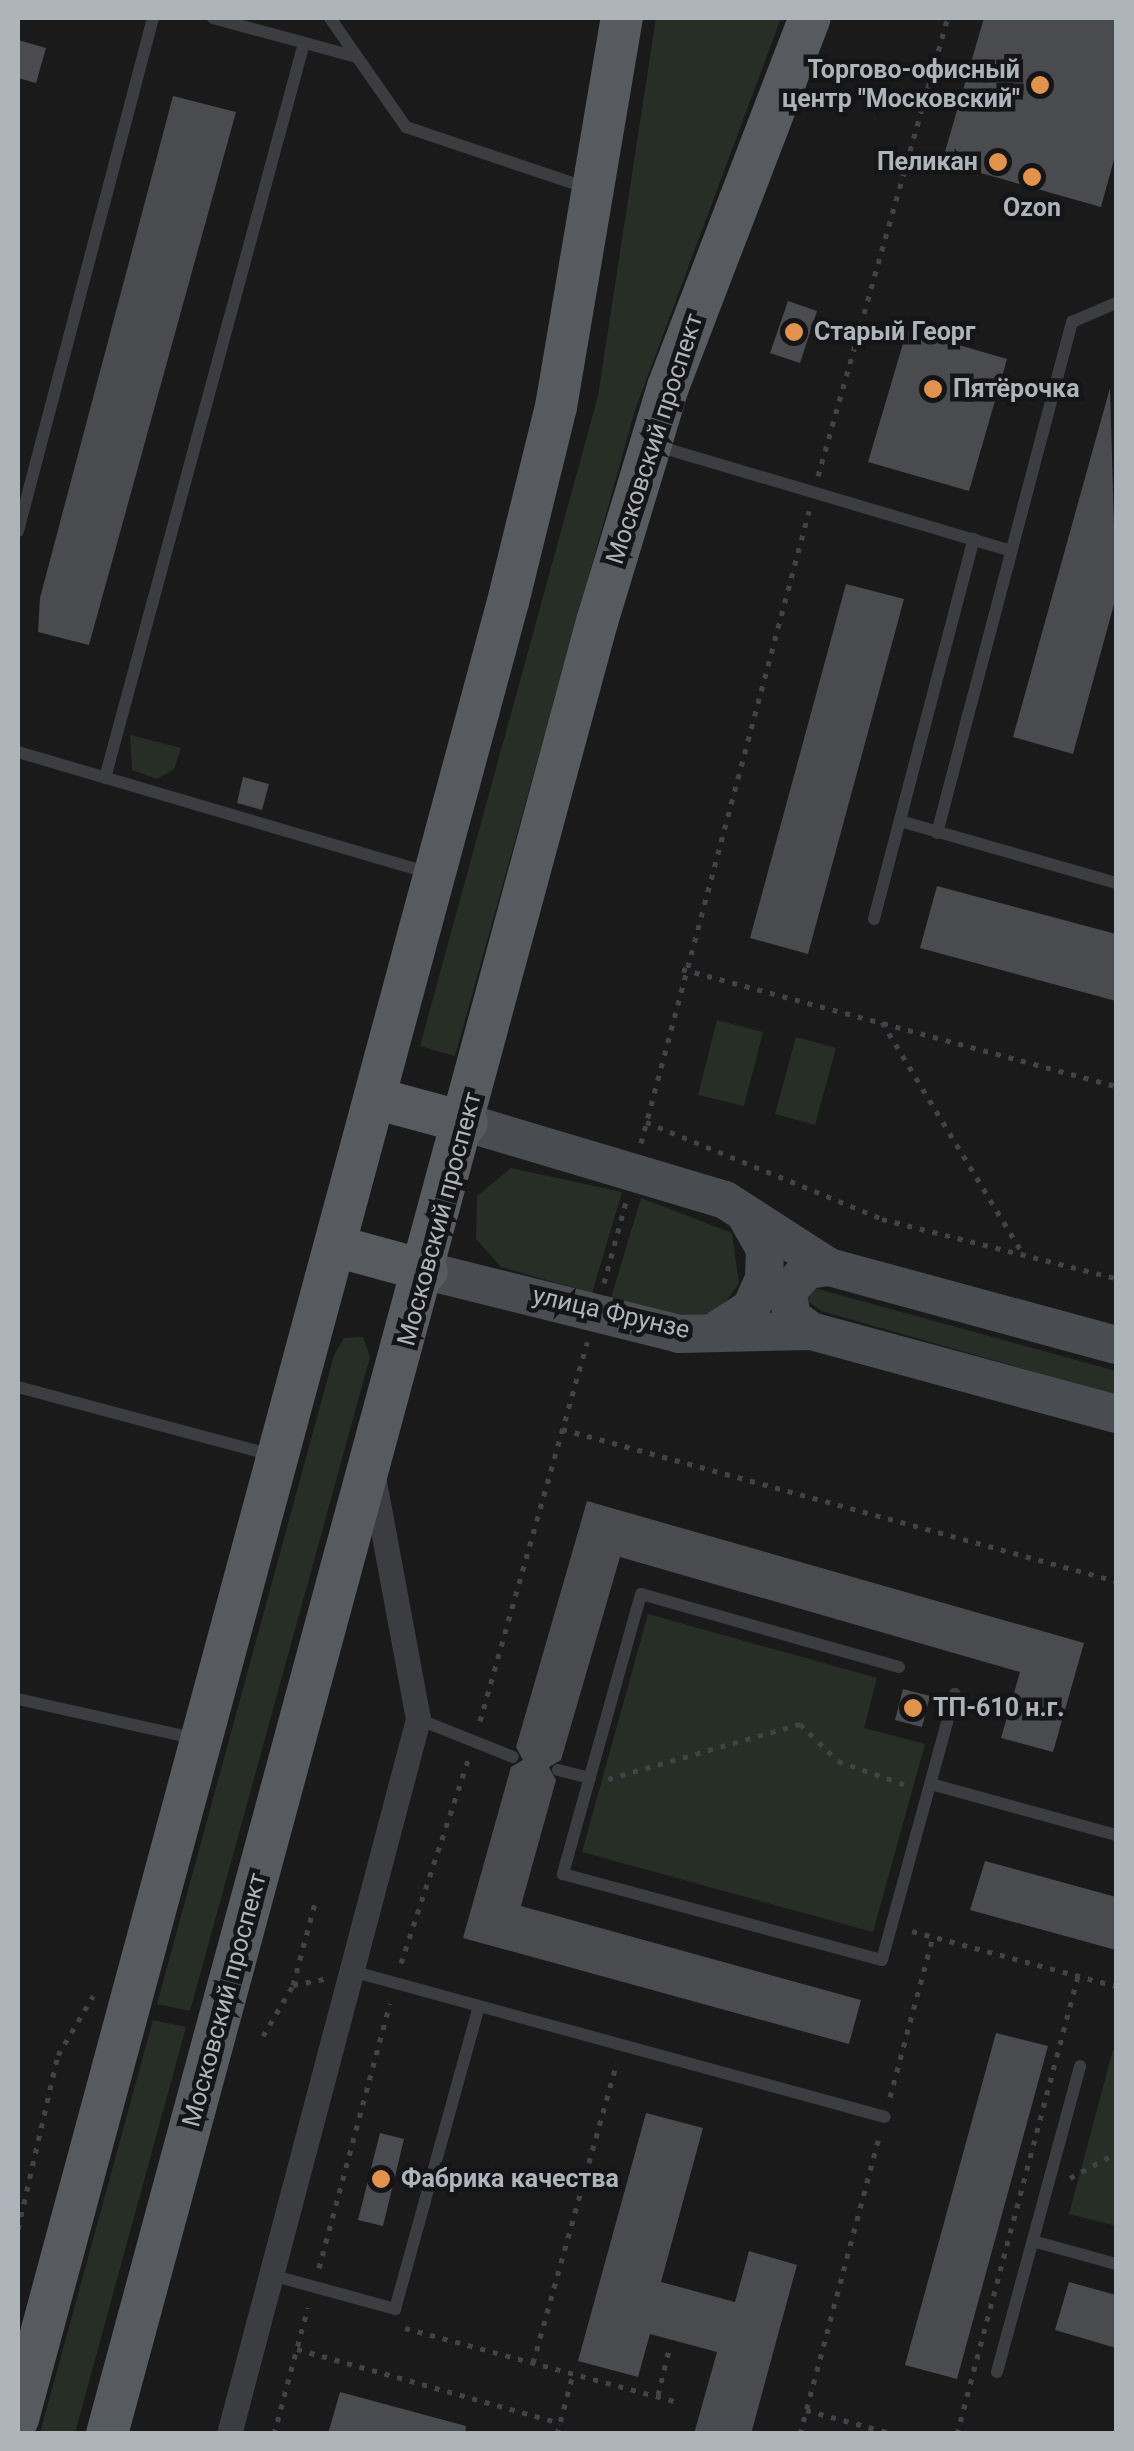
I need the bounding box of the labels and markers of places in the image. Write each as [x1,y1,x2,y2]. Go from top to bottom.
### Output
place label: Торгово-офисный центр "Московский" [782,56,1020,115]
marker: Торгово-офисный центр "Московский" [1029,74,1051,96]
place label: Пеликан [877,147,978,177]
marker: Пеликан [987,151,1009,173]
marker: Ozon [1021,166,1043,188]
place label: Ozon [1003,193,1061,223]
place label: Старый Георг [814,317,975,347]
marker: Старый Георг [783,321,805,343]
place label: Пятёрочка [953,374,1080,404]
marker: Пятёрочка [922,378,944,400]
place label: ТП-610 н.г. [933,1693,1064,1723]
marker: ТП-610 н.г. [902,1697,924,1719]
place label: Фабрика качества [401,2164,619,2194]
marker: Фабрика качества [370,2168,392,2190]

